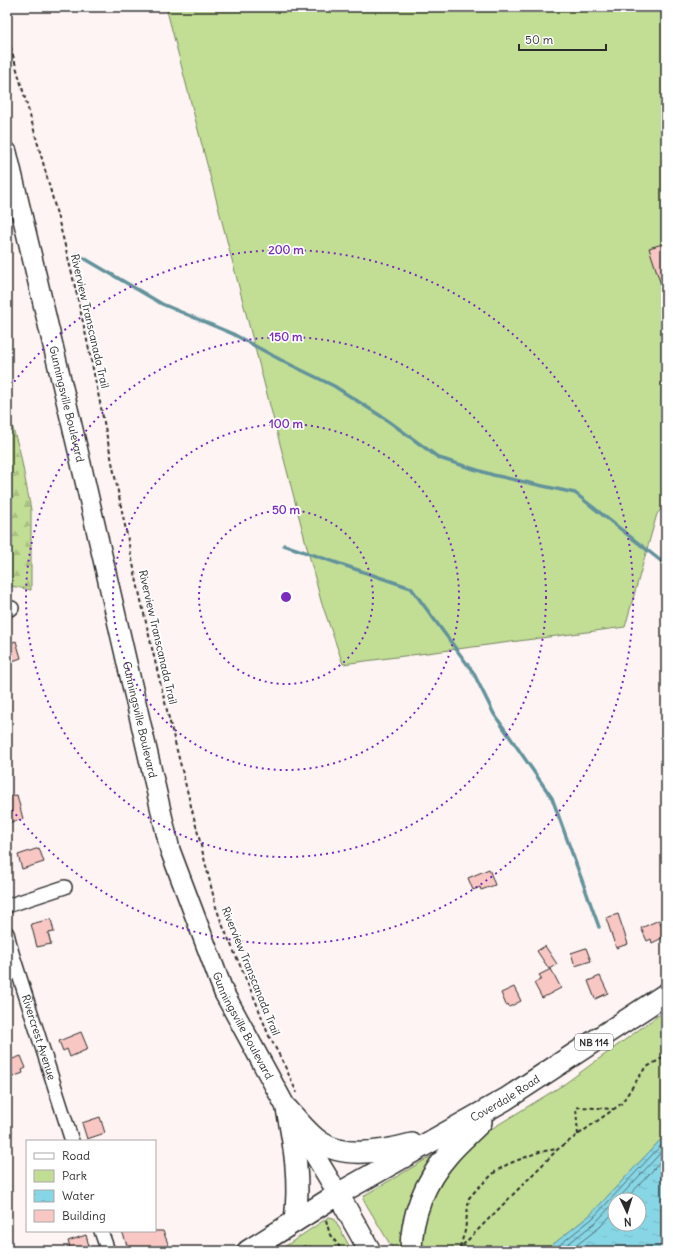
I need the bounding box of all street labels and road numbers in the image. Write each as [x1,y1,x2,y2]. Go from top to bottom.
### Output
street label: Riverview Transcanada Trail [68,252,112,390]
street label: Gunningsville Boulevard [46,344,88,464]
street label: Riverview Transcanada Trail [136,568,180,706]
street label: Gunningsville Boulevard [120,660,160,780]
street label: Riverview Transcanada Trail [219,905,283,1037]
street label: Gunningsville Boulevard [210,970,277,1082]
street label: Rivercrest Avenue [19,993,59,1082]
road number: NB 114 [575,1034,613,1050]
street label: Coverdale Road [468,1072,543,1125]

